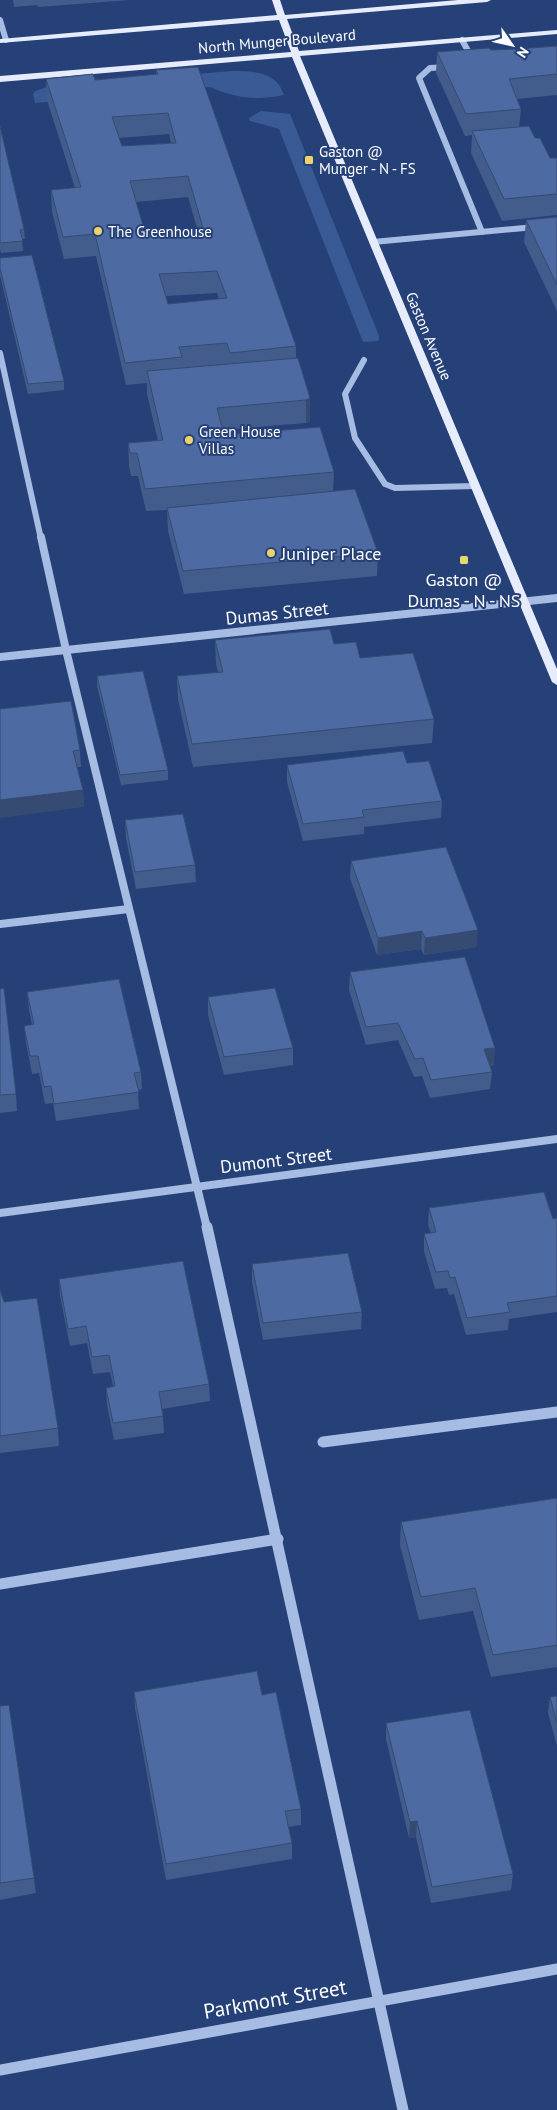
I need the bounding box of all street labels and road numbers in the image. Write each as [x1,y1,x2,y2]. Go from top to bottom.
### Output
street label: North Munger Boulevard [197,25,357,57]
street label: Gaston Avenue [402,289,456,383]
street label: Dumas Street [224,596,330,630]
street label: Dumont Street [219,1142,333,1178]
street label: Parkmont Street [201,1973,349,2025]

